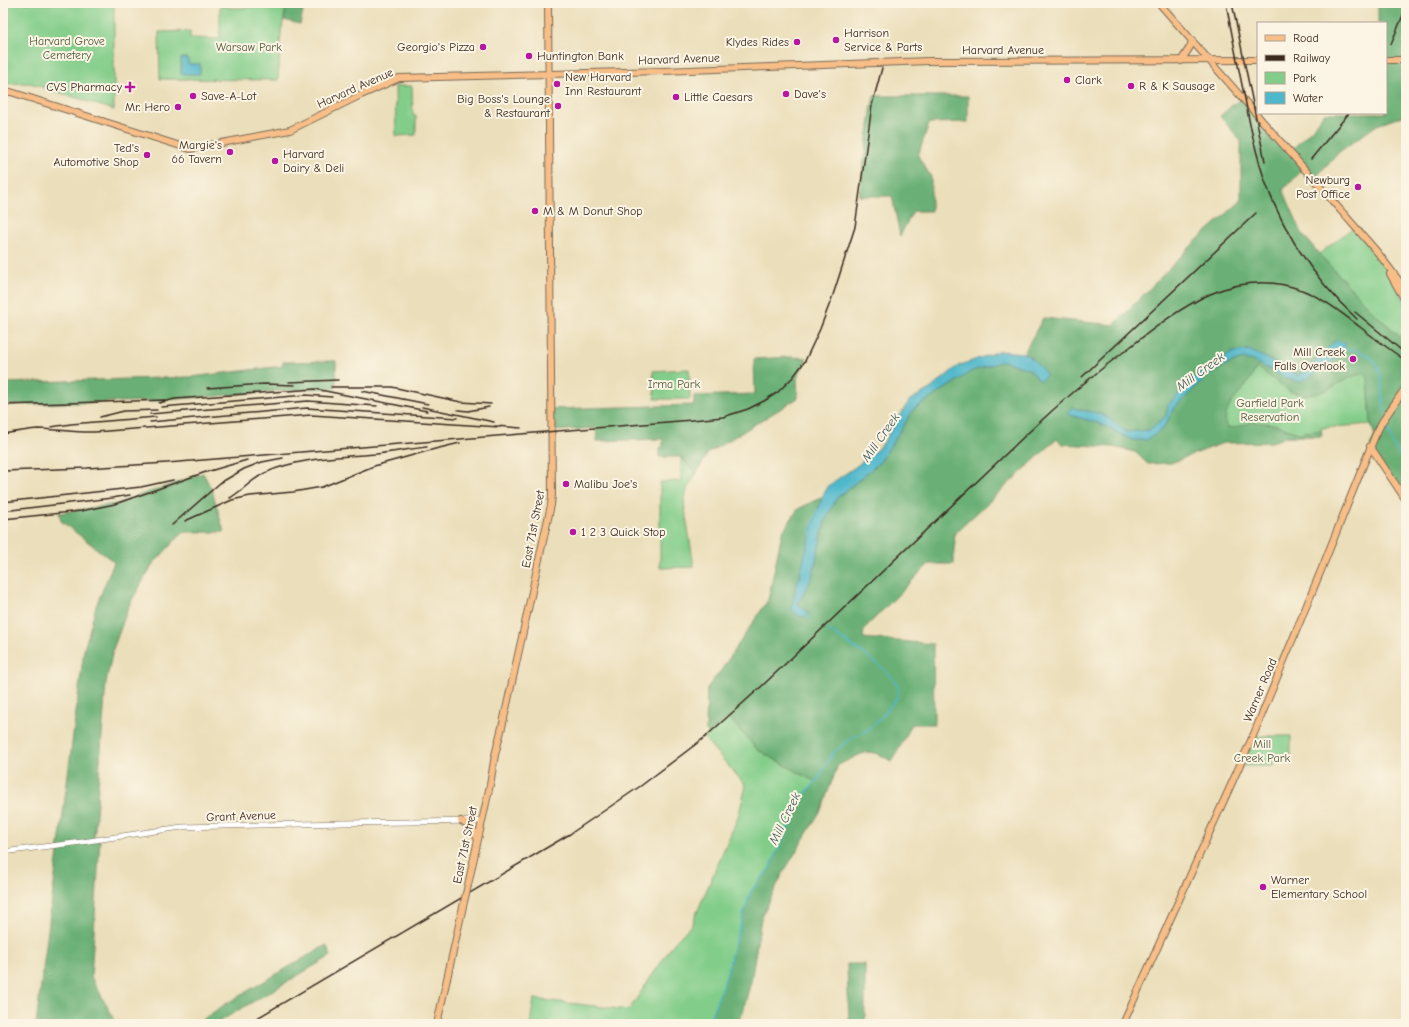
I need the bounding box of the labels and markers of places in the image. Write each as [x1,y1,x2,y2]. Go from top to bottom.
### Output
place label: Harrison Service & Parts [844,26,922,54]
place label: Klydes Rides [726,35,789,49]
marker: Harrison Service & Parts [831,35,841,45]
marker: Klydes Rides [792,37,802,47]
place label: Georgio's Pizza [397,40,475,54]
marker: Georgio's Pizza [478,42,488,52]
place label: Huntington Bank [537,49,624,63]
marker: Huntington Bank [524,51,534,61]
place label: New Harvard Inn Restaurant [565,70,642,98]
place label: Clark [1075,73,1102,87]
marker: Clark [1062,75,1072,85]
marker: New Harvard Inn Restaurant [552,79,562,89]
place label: R & K Sausage [1139,79,1215,93]
place label: CVS Pharmacy [46,80,123,94]
marker: R & K Sausage [1126,81,1136,91]
marker: CVS Pharmacy [125,82,135,92]
place label: Dave's [794,87,826,101]
place label: Save-A-Lot [201,89,257,103]
marker: Dave's [781,89,791,99]
place label: Little Caesars [684,90,753,104]
marker: Save-A-Lot [188,91,198,101]
place label: Big Boss's Lounge & Restaurant [457,92,551,120]
marker: Little Caesars [671,92,681,102]
place label: Mr. Hero [125,100,170,114]
marker: Big Boss's Lounge & Restaurant [553,101,563,111]
marker: Mr. Hero [173,102,183,112]
place label: Margie's 66 Tavern [171,138,222,166]
place label: Ted's Automotive Shop [54,141,139,169]
marker: Margie's 66 Tavern [225,147,235,157]
place label: Harvard Dairy & Deli [283,147,344,175]
marker: Ted's Automotive Shop [142,150,152,160]
marker: Harvard Dairy & Deli [270,156,280,166]
place label: Newburg Post Office [1296,173,1350,201]
marker: Newburg Post Office [1353,182,1363,192]
place label: M & M Donut Shop [543,204,643,218]
marker: M & M Donut Shop [530,206,540,216]
place label: Mill Creek Falls Overlook [1274,345,1345,373]
marker: Mill Creek Falls Overlook [1348,354,1358,364]
place label: Malibu Joe's [574,477,637,491]
marker: Malibu Joe's [561,479,571,489]
place label: 1 2 3 Quick Stop [581,525,666,539]
marker: 1 2 3 Quick Stop [568,527,578,537]
place label: Warner Elementary School [1271,873,1367,901]
marker: Warner Elementary School [1258,882,1268,892]

